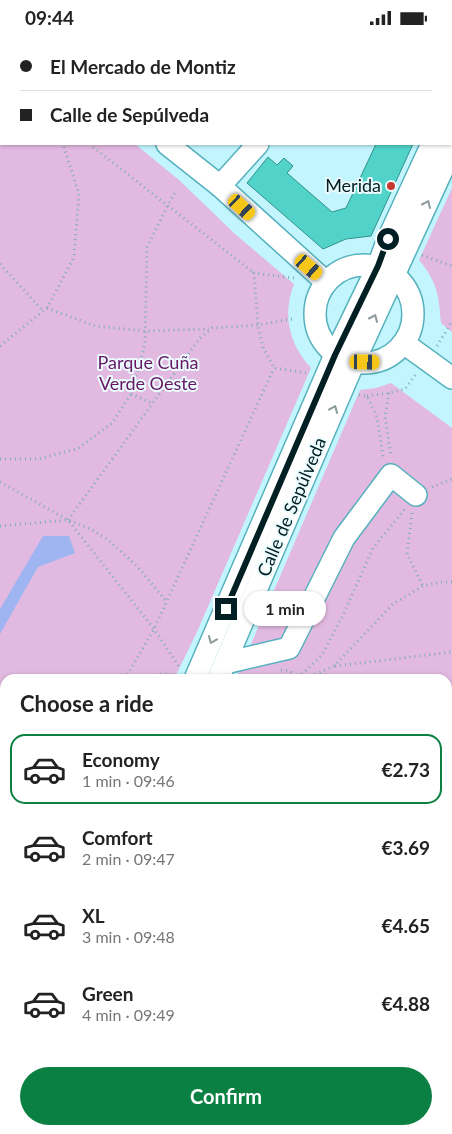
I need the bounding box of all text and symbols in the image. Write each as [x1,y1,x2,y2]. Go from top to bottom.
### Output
text: 09:44 [25,6,74,29]
text: El Mercado de Montiz [50,55,236,78]
text: Calle de Sepúlveda [50,103,209,126]
place label: Merida [325,174,381,196]
marker: Merida [385,180,397,192]
car [225,191,258,223]
one-way arrow [421,200,431,209]
route start [377,228,399,250]
car [292,251,325,283]
one-way arrow [368,314,379,323]
park label: Parque Cuña Verde Oeste [98,351,198,394]
car [349,354,380,370]
one-way arrow [328,405,338,414]
street label: Calle de Sepúlveda [252,434,330,579]
callout: 1 min [244,591,326,627]
route end [215,598,237,620]
text: 1 min [265,599,305,618]
one-way arrow [207,635,218,644]
text: Choose a ride [20,690,154,717]
icon: car [22,747,67,792]
text: Economy [82,748,160,771]
text: €2.73 [381,758,430,781]
text: 1 min · 09:46 [82,771,175,790]
icon: car [22,825,67,870]
text: Comfort [82,826,153,849]
text: €3.69 [381,836,430,859]
text: 2 min · 09:47 [82,849,175,868]
icon: car [22,903,67,948]
text: XL [82,904,105,927]
text: €4.65 [381,914,430,937]
text: 3 min · 09:48 [82,927,175,946]
icon: car [22,981,67,1026]
text: Green [82,982,133,1005]
text: €4.88 [381,992,430,1015]
text: 4 min · 09:49 [82,1005,175,1024]
button: Confirm [20,1067,432,1125]

